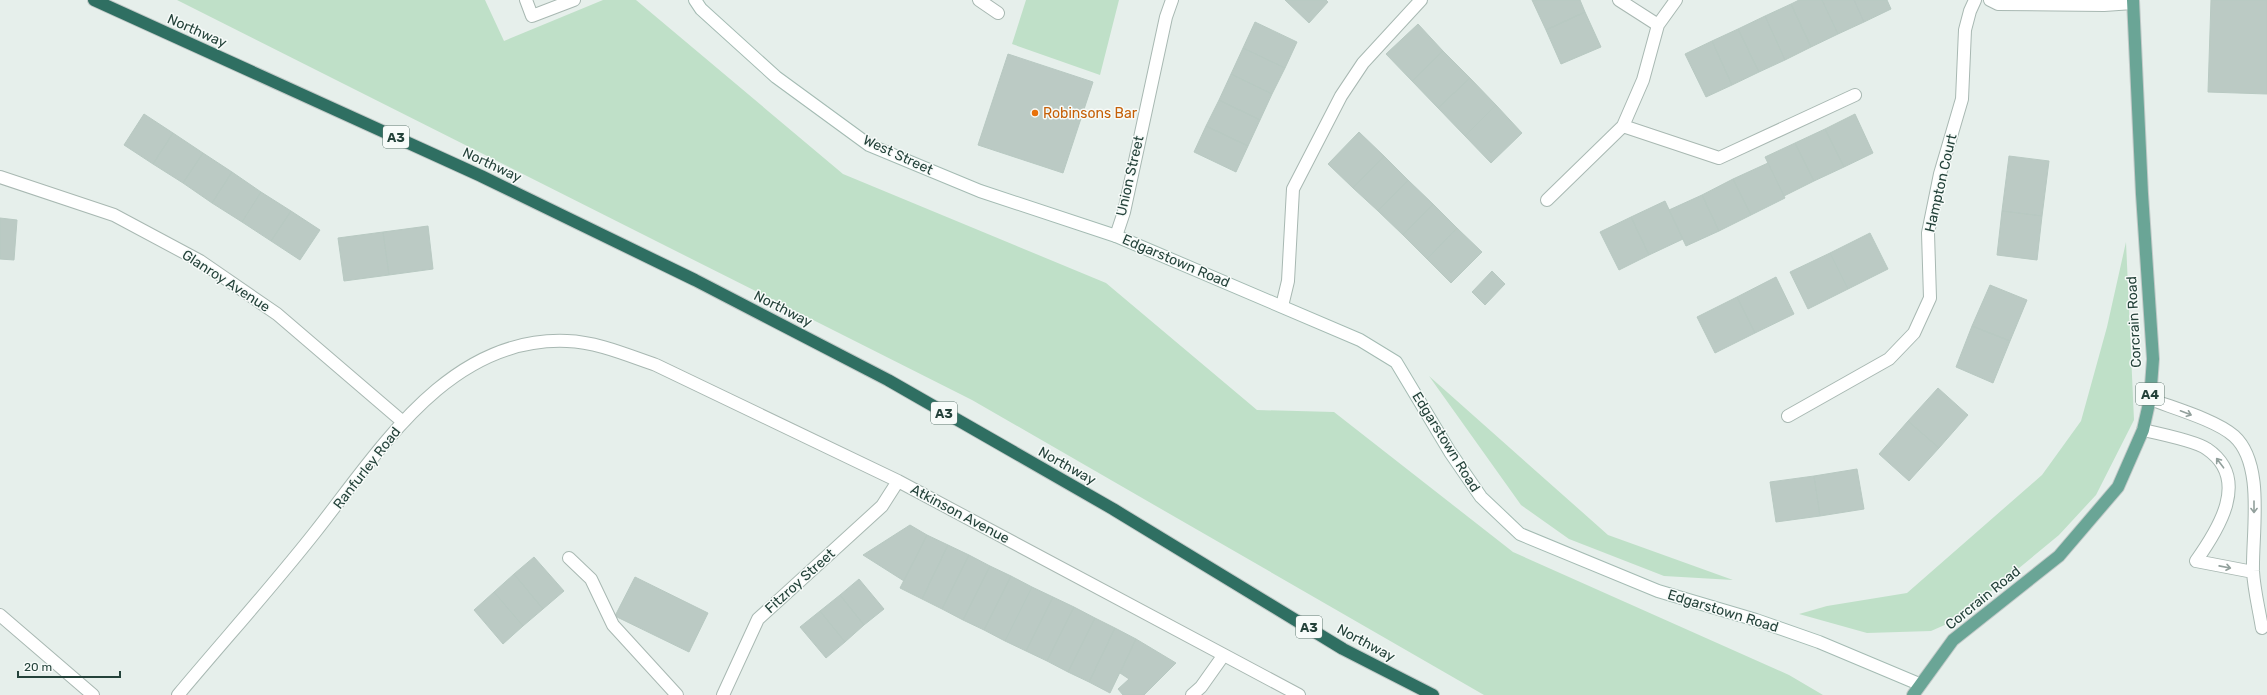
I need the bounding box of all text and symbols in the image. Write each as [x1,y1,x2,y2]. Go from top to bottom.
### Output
street label: Northway [165,10,230,52]
place label: Robinsons Bar [1043,105,1138,122]
marker: Robinsons Bar [1030,108,1040,118]
road number: A3 [383,126,409,148]
street label: West Street [860,131,936,179]
street label: Hampton Court [1921,132,1961,234]
street label: Union Street [1112,134,1148,218]
street label: Northway [460,144,525,186]
street label: Edgarstown Road [1120,231,1232,291]
street label: Glanroy Avenue [179,246,273,316]
street label: Corcrain Road [2123,276,2145,368]
street label: Northway [751,287,815,331]
road number: A4 [2136,383,2164,405]
street label: Edgarstown Road [1408,389,1484,495]
road number: A3 [931,402,957,424]
one-way arrow [2180,410,2192,418]
street label: Ranfurley Road [330,424,404,512]
street label: Northway [1035,443,1099,489]
one-way arrow [2216,457,2224,468]
street label: Atkinson Avenue [908,481,1012,547]
one-way arrow [2250,500,2258,513]
street label: Fitzroy Street [761,545,839,617]
street label: Corcrain Road [1942,563,2024,633]
one-way arrow [2218,563,2231,571]
street label: Edgarstown Road [1666,586,1780,636]
road number: A3 [1296,616,1322,638]
street label: Northway [1334,621,1398,665]
scale bar [18,653,120,679]
text: 20 m [24,660,52,674]

